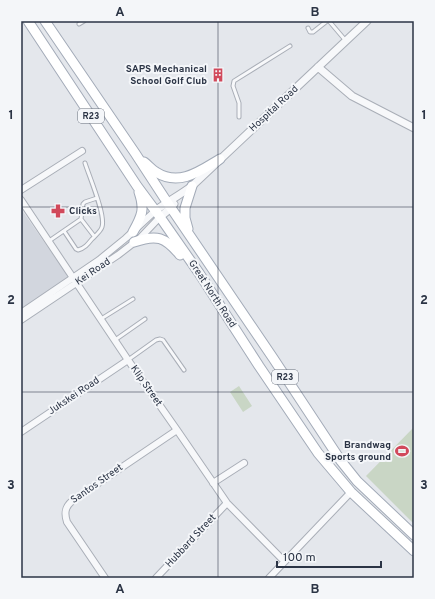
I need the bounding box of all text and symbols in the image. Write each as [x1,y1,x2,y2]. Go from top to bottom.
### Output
text: A [115,5,125,21]
text: B [311,5,320,21]
place label: SAPS Mechanical School Golf Club [126,63,207,88]
building icon: SAPS Mechanical School Golf Club [210,67,226,83]
street label: Hospital Road [247,83,301,135]
text: 1 [8,108,14,124]
text: 1 [421,108,427,124]
road number: R23 [78,109,104,123]
pharmacy icon: Clicks [50,203,66,219]
place label: Clicks [69,205,97,218]
street label: Kei Road [73,255,113,289]
street label: Great North Road [185,258,239,330]
text: 2 [7,293,15,309]
text: 2 [420,293,428,309]
street label: Klip Street [127,363,165,409]
road number: R23 [272,370,298,384]
street label: Jukskei Road [46,374,102,418]
place label: Brandwag Sports ground [325,439,391,464]
sports icon: Brandwag Sports ground [394,443,410,459]
street label: Santos Street [68,461,126,507]
text: 3 [7,478,15,494]
text: 3 [420,478,428,494]
street label: Hubbard Street [163,511,219,570]
scale bar [277,543,381,569]
text: 100 m [283,550,316,566]
text: A [115,582,125,598]
text: B [311,582,320,598]

